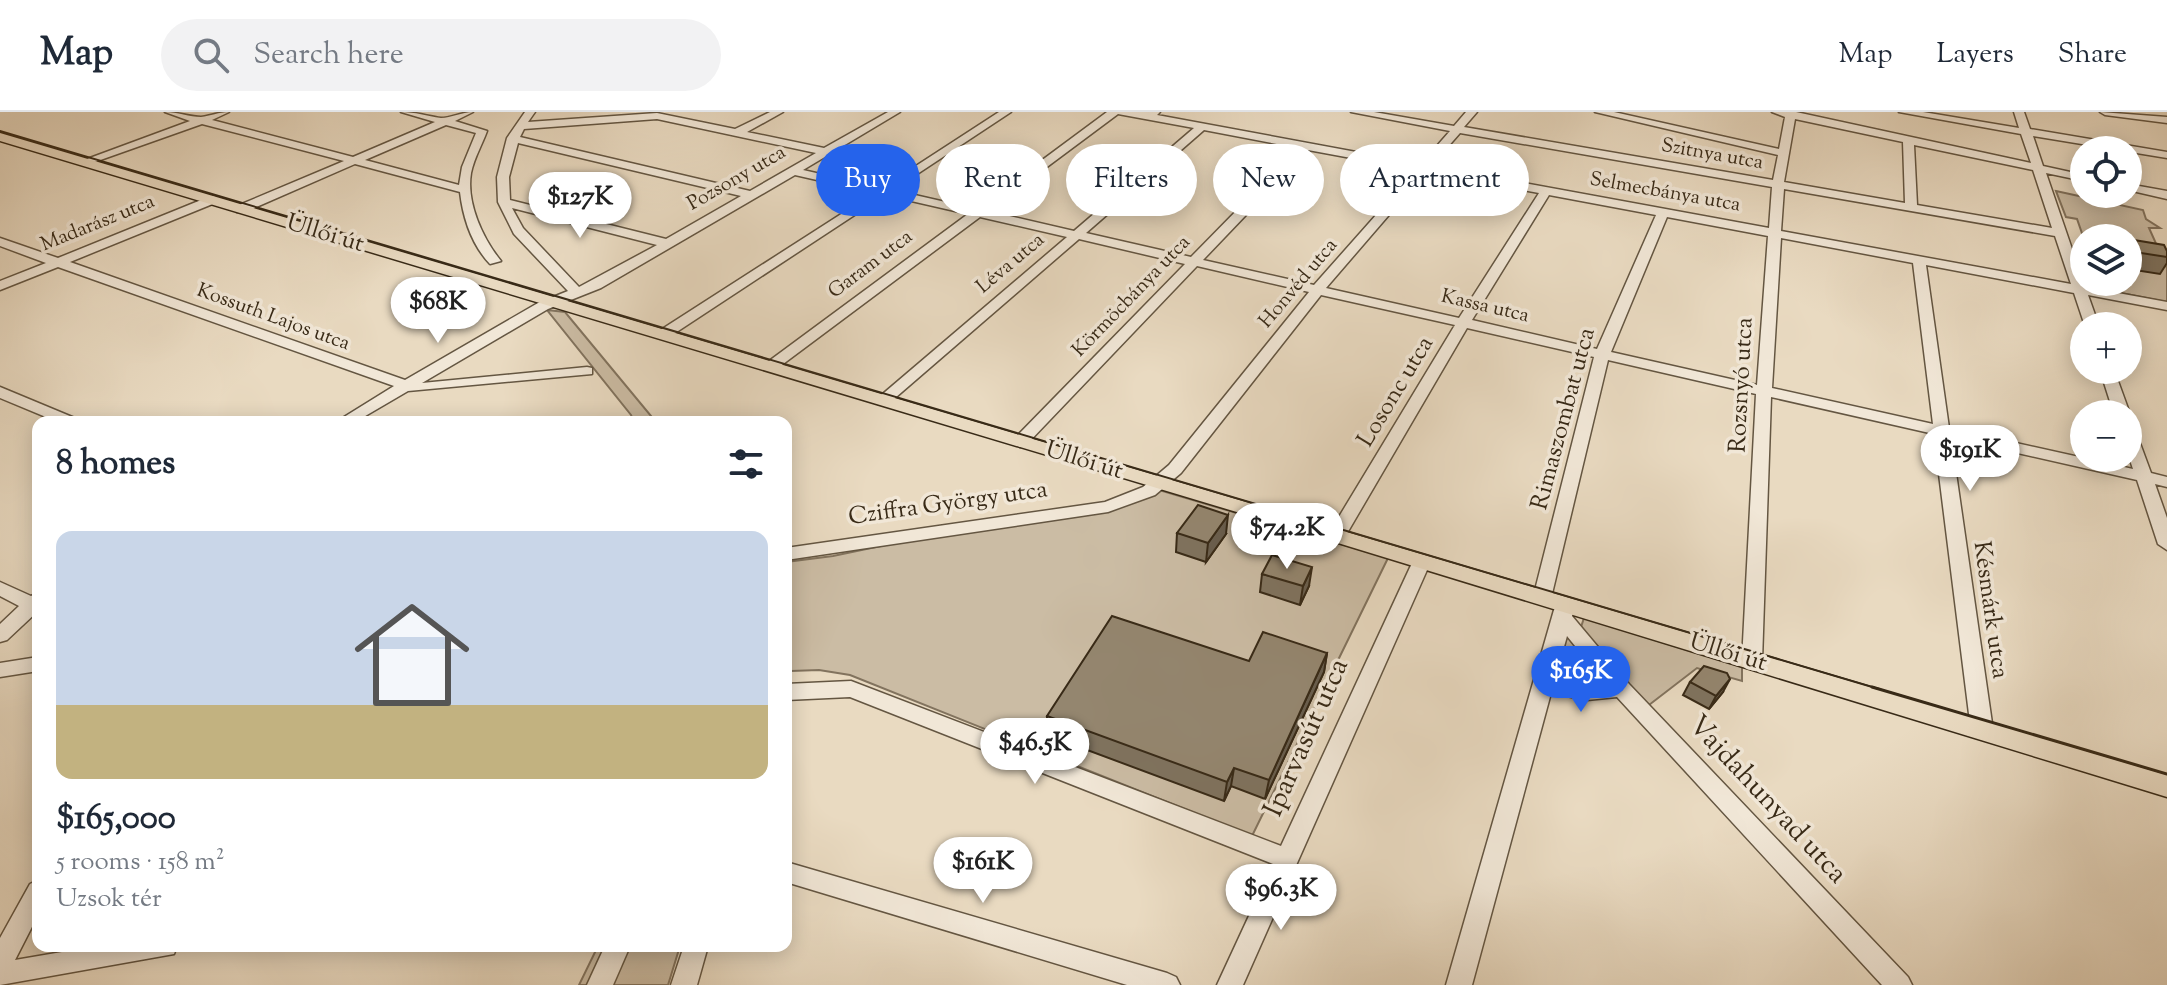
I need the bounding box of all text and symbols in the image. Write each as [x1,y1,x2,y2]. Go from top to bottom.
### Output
search box [161,19,721,91]
text: Map [40,28,113,82]
icon: search [189,33,233,77]
text: Search here [253,34,404,77]
text: Map [1839,35,1892,75]
text: Layers [1936,35,2014,75]
text: Share [2058,35,2127,75]
street label: Szitnya utca [1659,132,1765,178]
map controls [2070,136,2142,472]
button: locate [2070,136,2142,208]
street label: Pozsony utca [682,139,792,219]
chip: Buy [816,144,920,216]
chip: Rent [936,144,1050,216]
chip: Filters [1066,144,1197,216]
chip: New [1213,144,1324,216]
chip: Apartment [1340,144,1529,216]
street label: Selmecbánya utca [1587,165,1743,221]
pin: $127K [524,172,636,240]
text: $127K [547,179,613,216]
street label: Madarász utca [37,188,159,260]
street label: Üllői út [282,206,368,262]
street label: Garam utca [823,223,919,307]
button: layers [2070,224,2142,296]
street label: Léva utca [970,227,1052,301]
street label: Körmöcbánya utca [1066,230,1198,364]
street label: Honvéd utca [1253,233,1345,335]
street label: Kossuth Lajos utca [192,277,354,359]
pin: $68K [391,277,485,345]
street label: Kassa utca [1438,283,1532,331]
text: $68K [409,284,467,321]
button: + [2070,312,2142,384]
street label: Rozsnyó utca [1721,317,1763,453]
street label: Rimaszombat utca [1523,324,1605,514]
street label: Losonc utca [1349,330,1443,454]
button: − [2070,400,2142,472]
pin: $191K [1914,425,2026,493]
text: $191K [1939,432,2001,469]
street label: Üllői út [1041,433,1127,489]
text: 8 homes [56,440,175,489]
icon: filters [724,442,768,486]
street label: Cziffra György utca [846,473,1050,535]
pin: $74.2K [1222,503,1352,571]
text: $74.2K [1249,510,1325,547]
street label: Késmárk utca [1964,539,2016,681]
icon: home [340,583,484,727]
street label: Üllői út [1685,625,1771,681]
pin: $165K [1525,646,1637,714]
street label: Iparvasút utca [1254,652,1360,823]
text: $165K [1549,653,1613,690]
street label: Vajdahunyad utca [1678,707,1856,893]
pin: $46.5K [970,718,1100,786]
text: $46.5K [998,725,1072,762]
text: $165,000 [56,795,176,844]
pin: $161K [927,837,1039,905]
text: 5 rooms · 158 m² [56,844,225,881]
text: $161K [951,844,1015,881]
pin: $96.3K [1216,864,1346,932]
text: $96.3K [1244,871,1318,908]
text: Uzsok tér [56,881,162,918]

